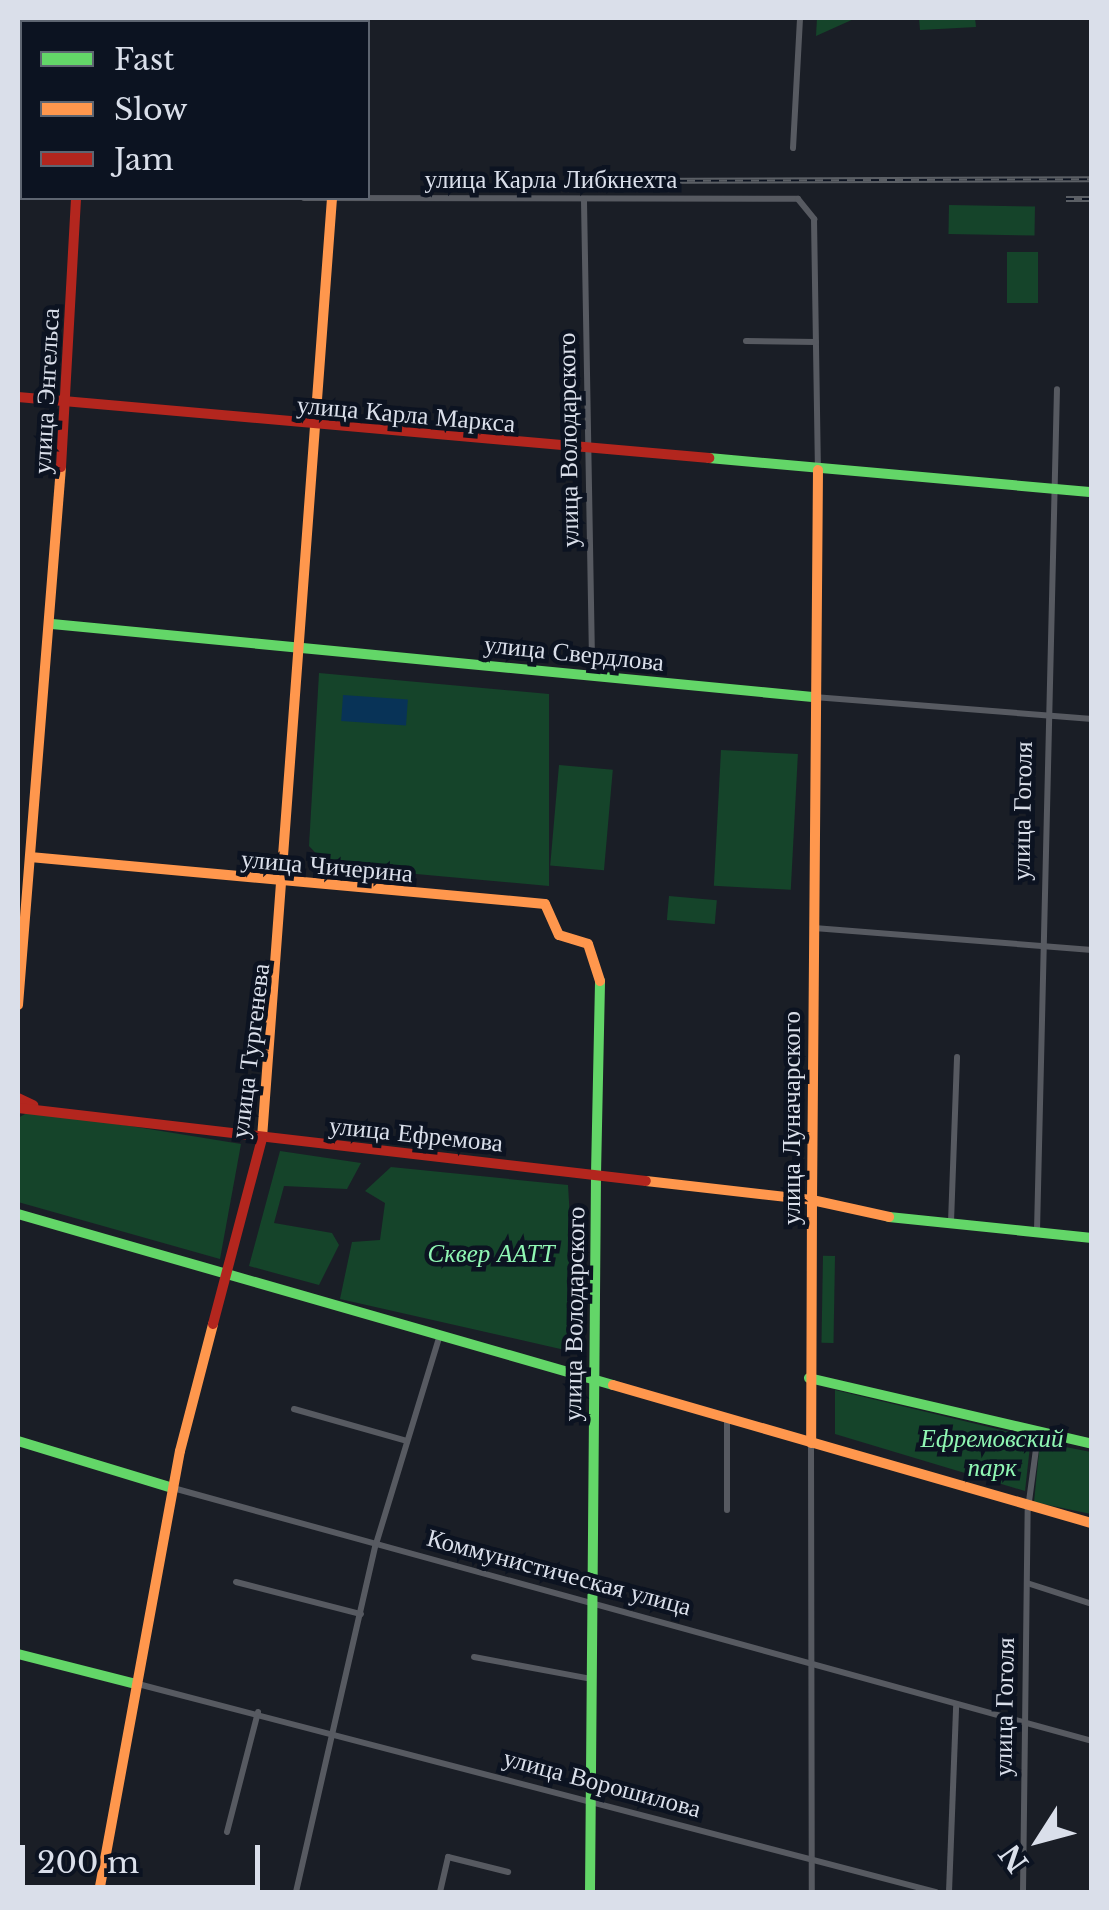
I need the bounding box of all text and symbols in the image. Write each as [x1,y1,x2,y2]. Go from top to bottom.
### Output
legend [20,20,370,200]
text: Fast [114,41,175,78]
text: Slow [114,91,188,128]
text: Jam [114,141,174,178]
street label: улица Карла Либкнехта [425,165,677,195]
street label: улица Энгельса [28,307,66,475]
street label: улица Володарского [552,332,586,548]
street label: улица Карла Маркса [296,391,516,439]
street label: улица Свердлова [483,630,665,678]
street label: улица Гоголя [1007,741,1039,881]
street label: улица Чичерина [240,845,414,889]
street label: улица Тургенева [225,962,277,1140]
street label: улица Луначарского [777,1011,807,1225]
street label: улица Ефремова [327,1111,505,1159]
street label: улица Володарского [558,1206,592,1422]
park label: Сквер ААТТ [427,1239,555,1269]
park label: Ефремовский парк [921,1425,1063,1484]
street label: Коммунистическая улица [424,1523,694,1623]
street label: улица Гоголя [989,1637,1021,1777]
street label: улица Ворошилова [500,1743,704,1825]
north arrow [989,1790,1089,1890]
scale bar [25,1825,265,1887]
text: N [992,1837,1036,1879]
text: 200 m [37,1844,139,1881]

